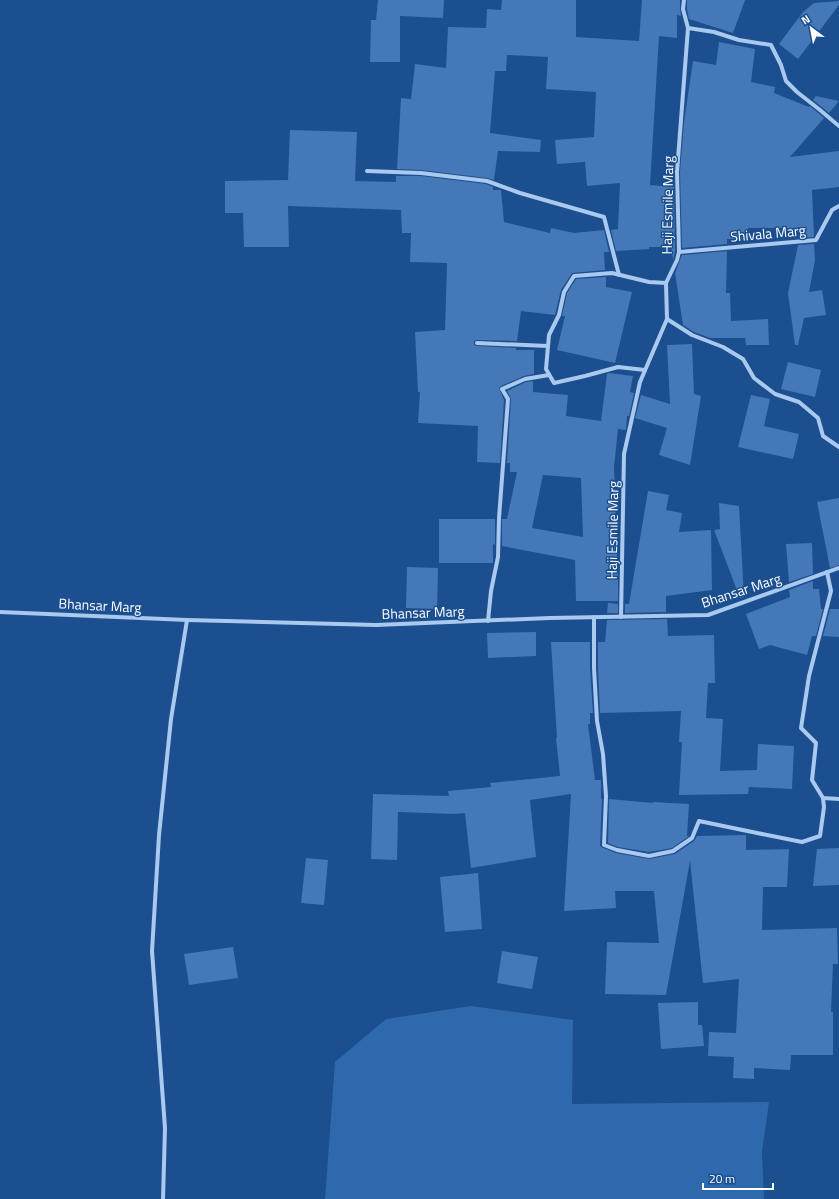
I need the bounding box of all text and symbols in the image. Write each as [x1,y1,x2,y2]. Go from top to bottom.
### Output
north arrow [791,8,831,48]
text: N [798,11,813,28]
street label: Haji Esmile Marg [656,155,678,255]
street label: Shivala Marg [729,219,807,247]
street label: Haji Esmile Marg [601,480,623,580]
street label: Bhansar Marg [698,567,784,613]
street label: Bhansar Marg [58,592,142,618]
street label: Bhansar Marg [381,600,465,624]
scale bar [703,1165,773,1191]
text: 20 m [709,1169,735,1188]

